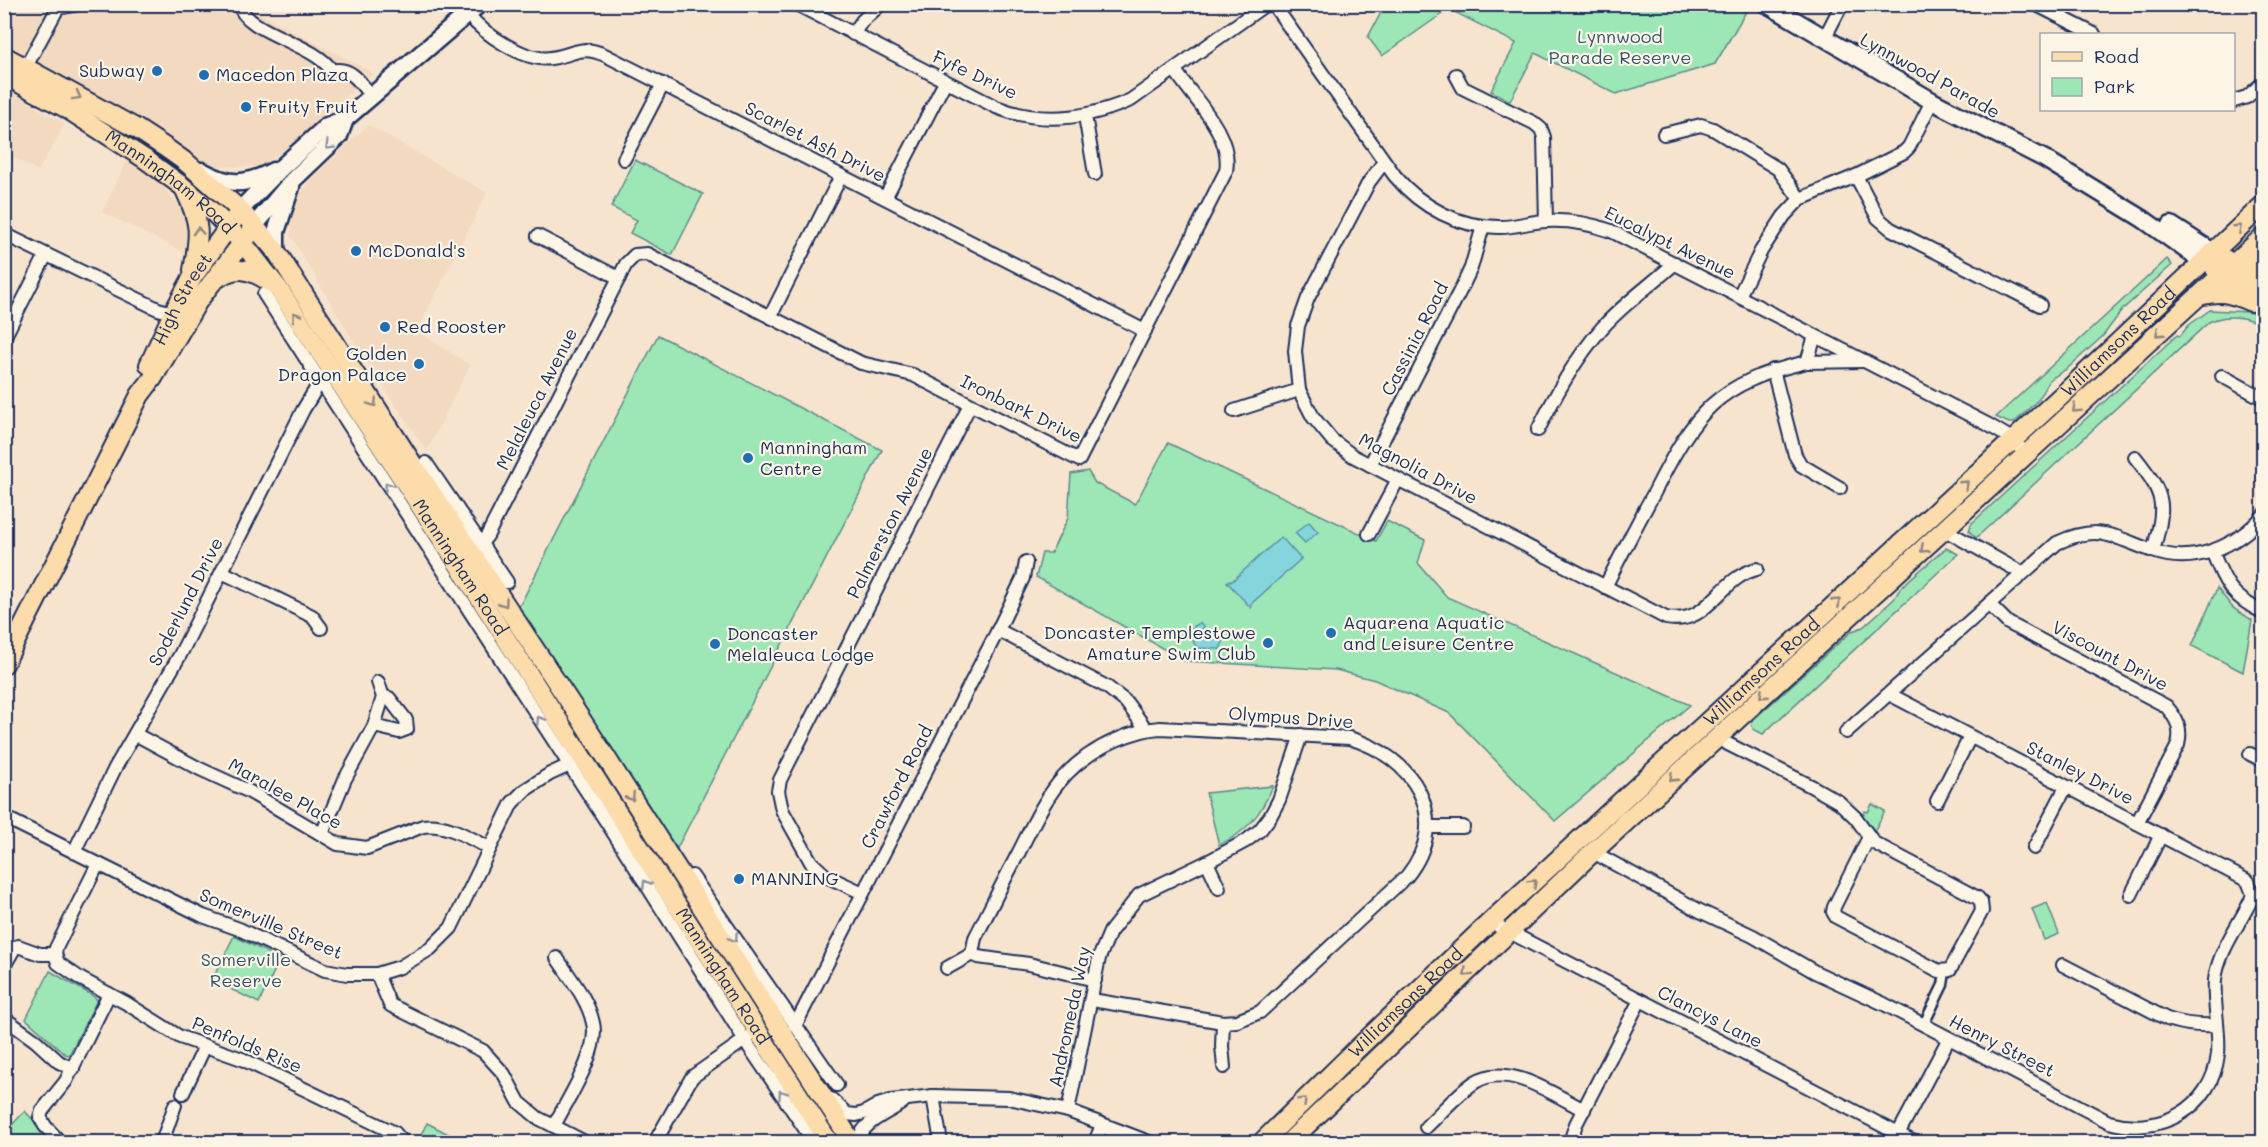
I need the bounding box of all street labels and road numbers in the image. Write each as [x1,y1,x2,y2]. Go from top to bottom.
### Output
street label: Lynnwood Parade [1856,27,2005,124]
street label: Fyfe Drive [929,44,1022,104]
street label: Scarlet Ash Drive [741,95,890,187]
street label: Manningham Road [101,124,241,239]
street label: Eucalypt Avenue [1601,200,1740,284]
street label: High Street [147,248,217,349]
street label: Cassinia Road [1375,278,1453,399]
street label: Williamsons Road [2055,281,2181,402]
street label: Melaleuca Avenue [490,323,582,474]
street label: Ironbark Drive [957,368,1086,448]
street label: Magnolia Drive [1355,427,1482,510]
street label: Palmerston Avenue [841,443,938,602]
street label: Manningham Road [408,494,514,640]
street label: Soderlund Drive [142,533,228,670]
street label: Williamsons Road [1697,611,1824,731]
street label: Viscount Drive [2048,614,2173,696]
street label: Olympus Drive [1228,701,1355,733]
street label: Crawford Road [855,721,938,852]
street label: Stanley Drive [2023,735,2138,810]
street label: Maralee Place [224,752,347,834]
street label: Somerville Street [196,882,347,964]
street label: Manningham Road [671,903,776,1049]
street label: Williamsons Road [1342,941,1467,1062]
street label: Andromeda Way [1042,944,1096,1090]
street label: Clancys Lane [1654,979,1767,1053]
street label: Henry Street [1946,1008,2059,1082]
street label: Penfolds Rise [189,1010,306,1078]

